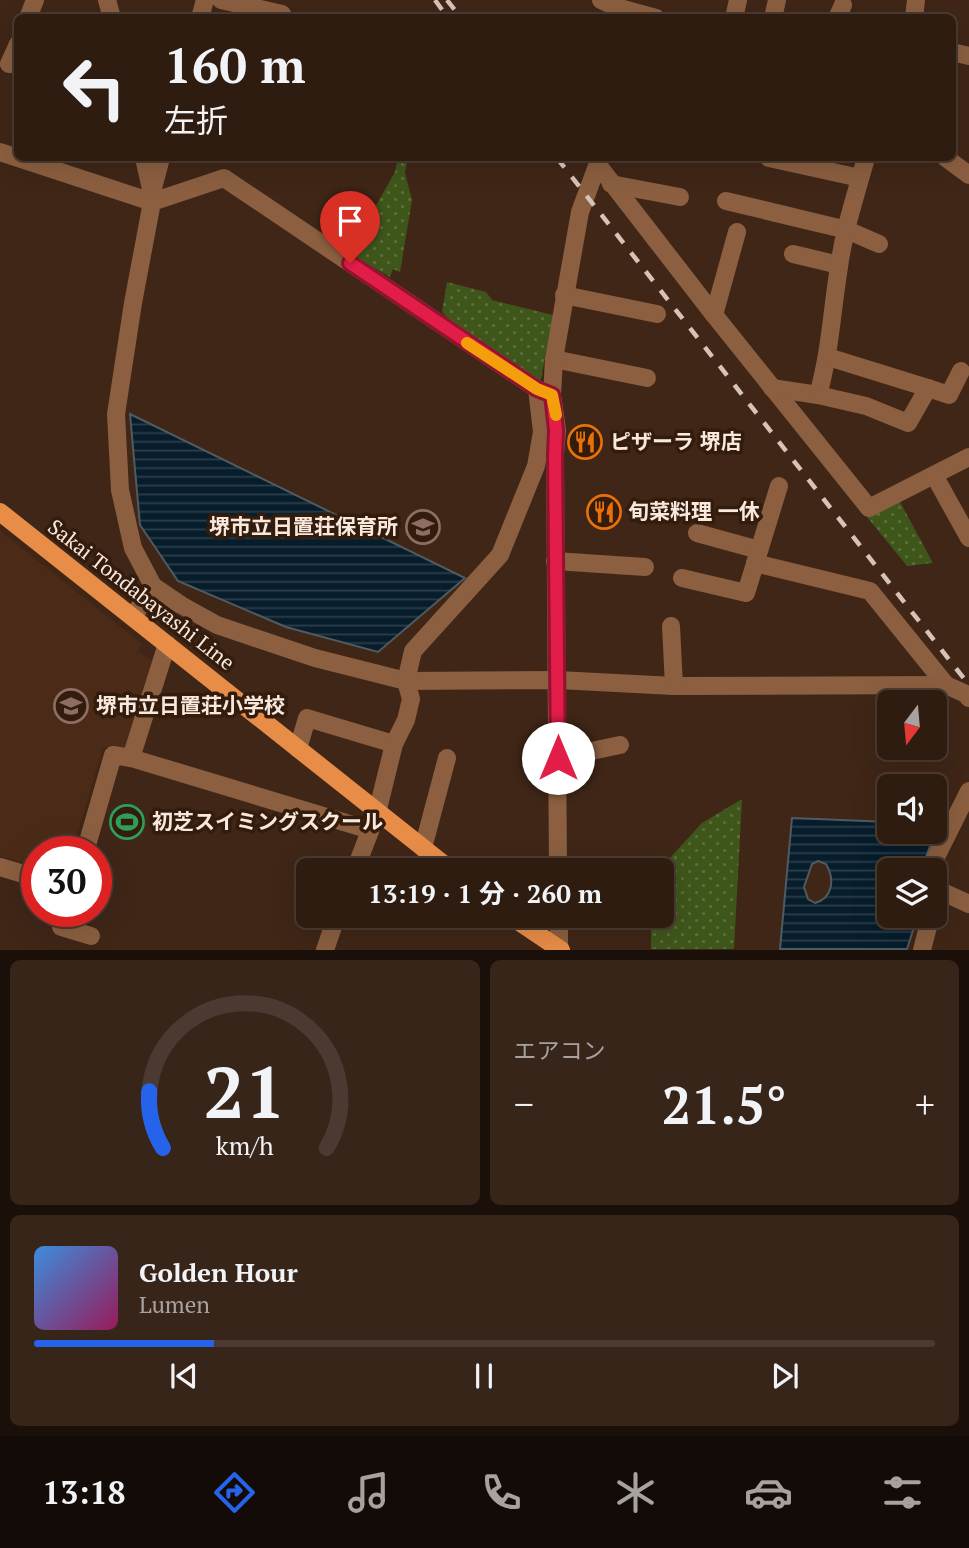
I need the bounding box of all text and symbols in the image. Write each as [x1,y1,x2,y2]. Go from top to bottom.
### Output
text: 160 m [164,32,306,97]
icon: left [49,42,140,133]
text: 左折 [164,99,228,141]
pin [320,191,380,263]
icon: arrive [331,202,369,240]
restaurant icon: ピザーラ 堺店 [566,423,604,461]
place label: ピザーラ 堺店 [610,427,742,455]
restaurant icon: 旬菜料理 一休 [585,493,623,531]
place label: 旬菜料理 一休 [628,497,760,525]
school or university icon: 堺市立日置荘保育所 [404,508,442,546]
street label: Sakai Tondabayashi Line [42,512,241,676]
place label: 堺市立日置荘保育所 [209,512,398,540]
school or university icon: 堺市立日置荘小学校 [52,687,90,725]
north arrow [877,690,947,760]
map controls [877,690,947,928]
place label: 堺市立日置荘小学校 [96,691,285,719]
position arrow [521,721,595,795]
button: sound [877,774,947,844]
sports icon: 初芝スイミングスクール [108,803,146,841]
place label: 初芝スイミングスクール [152,807,383,835]
speed limit sign: 30 [21,836,112,927]
button: layers [877,858,947,928]
text: 13:19 · 1 分 · 260 m [368,876,602,910]
text: エアコン [514,1035,606,1066]
text: 21 [204,1043,286,1140]
text: 21.5° [662,1070,787,1139]
text: − [514,1079,534,1129]
text: + [915,1079,935,1129]
text: km/h [216,1129,274,1162]
text: Golden Hour [139,1255,298,1289]
text: Lumen [139,1289,210,1320]
icon: previous [165,1357,203,1395]
icon: pause [465,1357,503,1395]
icon: next [766,1357,804,1395]
icon: directions [210,1468,259,1517]
icon: music [344,1468,393,1517]
icon: phone [477,1468,526,1517]
icon: climate [611,1468,660,1517]
icon: car [744,1468,793,1517]
icon: filters [878,1468,927,1517]
text: 13:18 [42,1471,126,1513]

